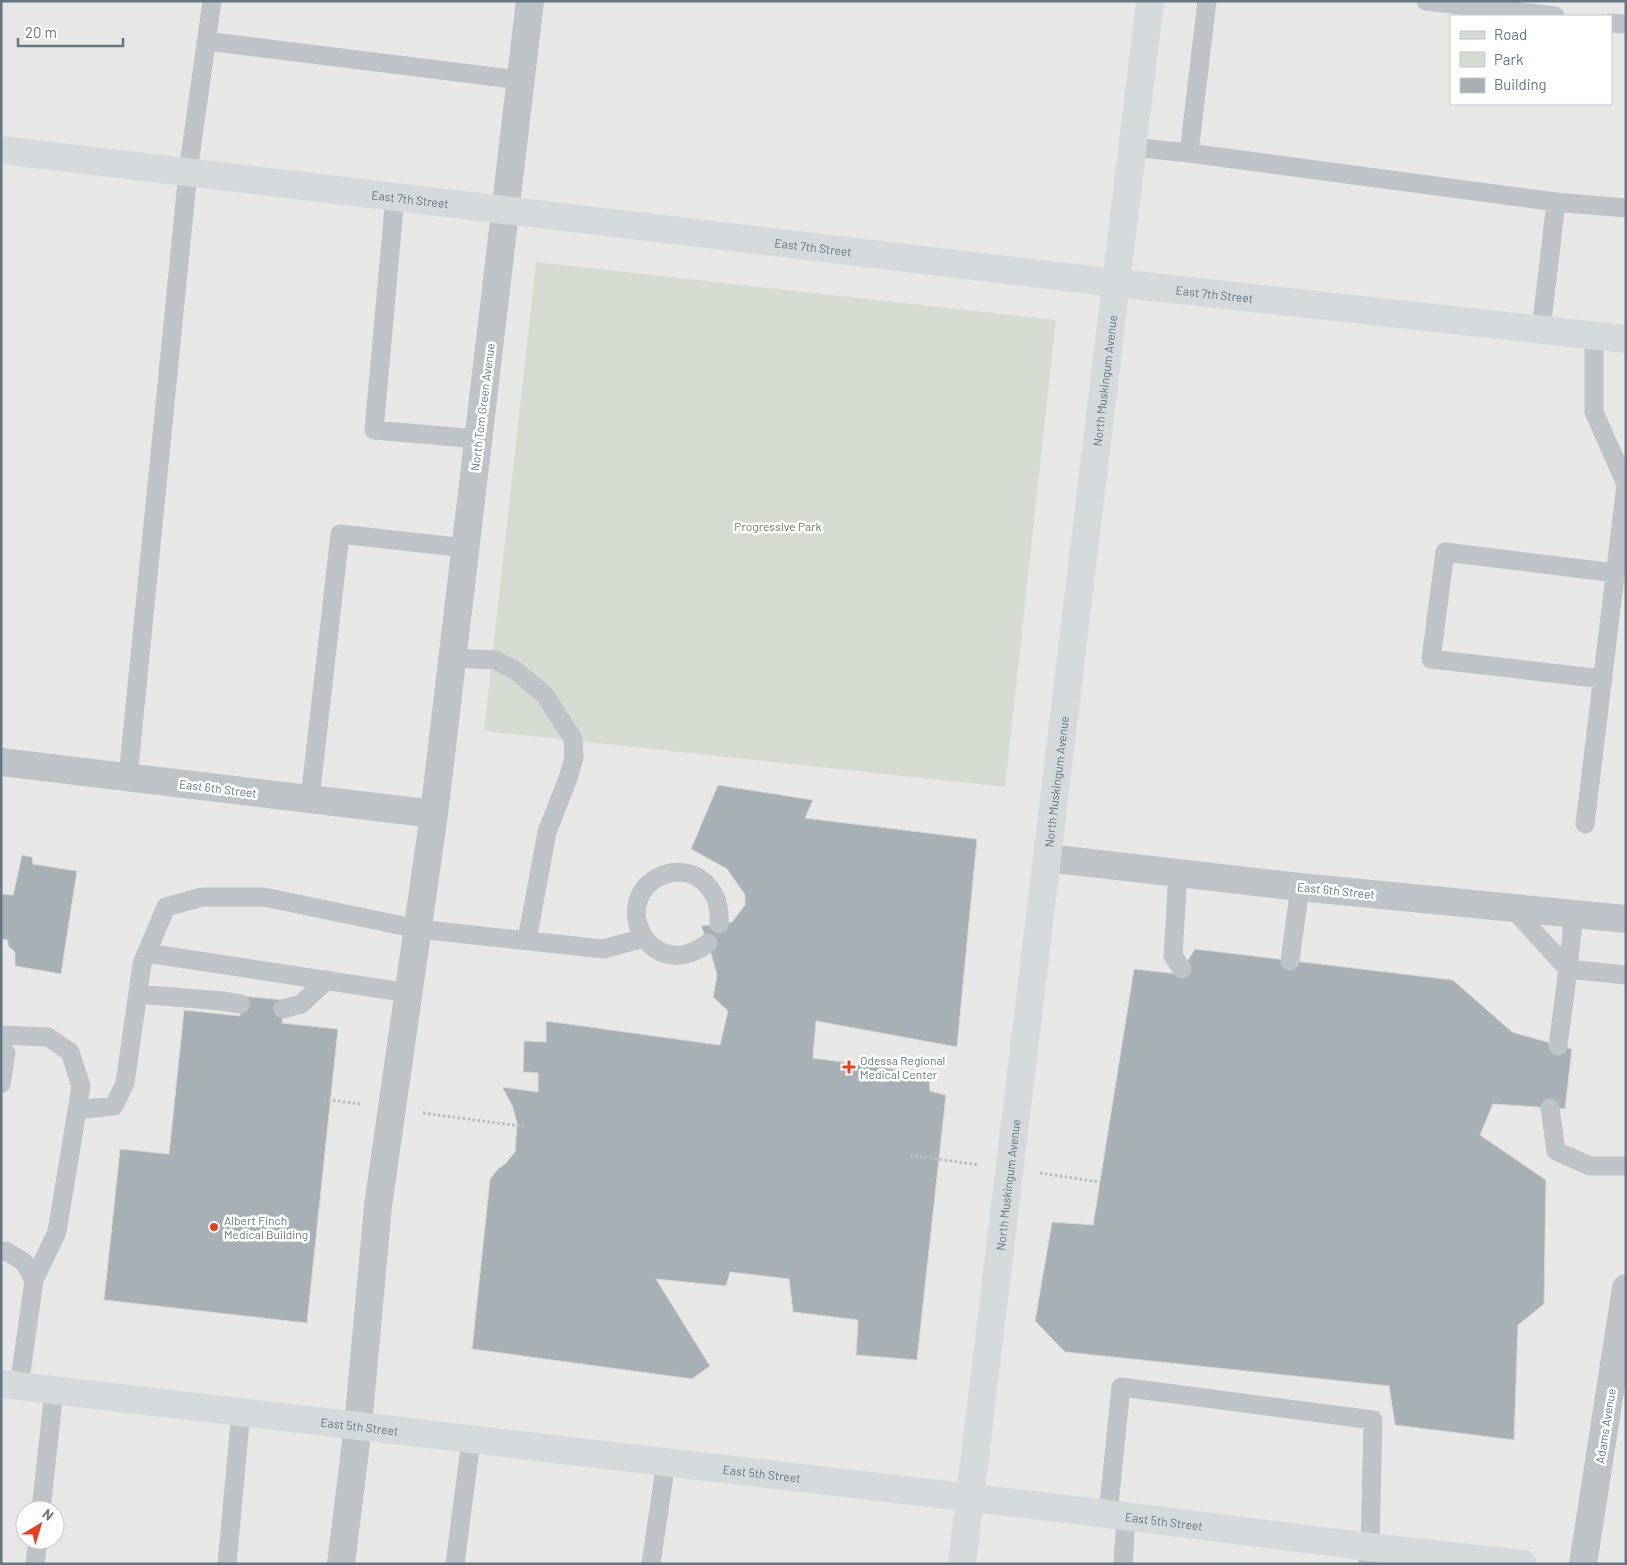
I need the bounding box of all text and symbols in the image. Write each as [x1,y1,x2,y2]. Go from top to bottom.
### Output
scale bar [18,15,122,47]
legend [1450,15,1612,105]
text: 20 m [25,23,57,41]
text: Road [1494,25,1527,43]
text: Park [1494,50,1524,68]
text: Building [1494,75,1547,93]
street label: East 7th Street [371,187,449,210]
street label: East 7th Street [774,235,853,258]
street label: East 7th Street [1175,283,1254,305]
street label: North Muskingum Avenue [1090,314,1119,447]
street label: North Tom Green Avenue [467,342,497,472]
park label: Progressive Park [734,519,822,533]
street label: North Muskingum Avenue [1041,715,1071,848]
street label: East 6th Street [178,776,258,800]
street label: East 6th Street [1296,879,1376,901]
place label: Odessa Regional Medical Center [860,1053,945,1081]
marker: Odessa Regional Medical Center [842,1060,856,1074]
street label: North Muskingum Avenue [993,1118,1022,1251]
place label: Albert Finch Medical Building [224,1213,308,1241]
marker: Albert Finch Medical Building [208,1221,220,1233]
street label: Adams Avenue [1592,1387,1618,1465]
street label: East 5th Street [320,1415,399,1438]
street label: East 5th Street [722,1462,801,1485]
north arrow [15,1500,65,1550]
text: N [39,1505,57,1524]
street label: East 5th Street [1124,1509,1204,1533]

